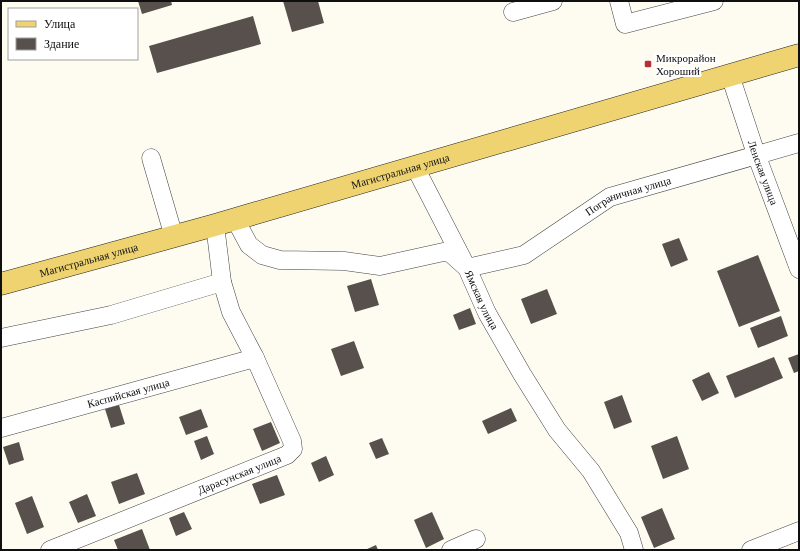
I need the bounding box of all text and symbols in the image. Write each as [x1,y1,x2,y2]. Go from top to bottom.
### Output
legend [8,8,138,60]
text: Улица [44,17,76,31]
text: Здание [44,37,79,51]
place label: Микрорайон Хороший [656,52,716,77]
marker: Микрорайон Хороший [643,59,653,69]
street label: Ленская улица [746,139,781,207]
street label: Магистральная улица [350,151,451,191]
street label: Пограничная улица [583,174,672,218]
street label: Магистральная улица [38,240,139,279]
street label: Ямская улица [463,268,501,332]
street label: Каспийская улица [86,376,171,410]
street label: Дарасунская улица [196,452,283,496]

